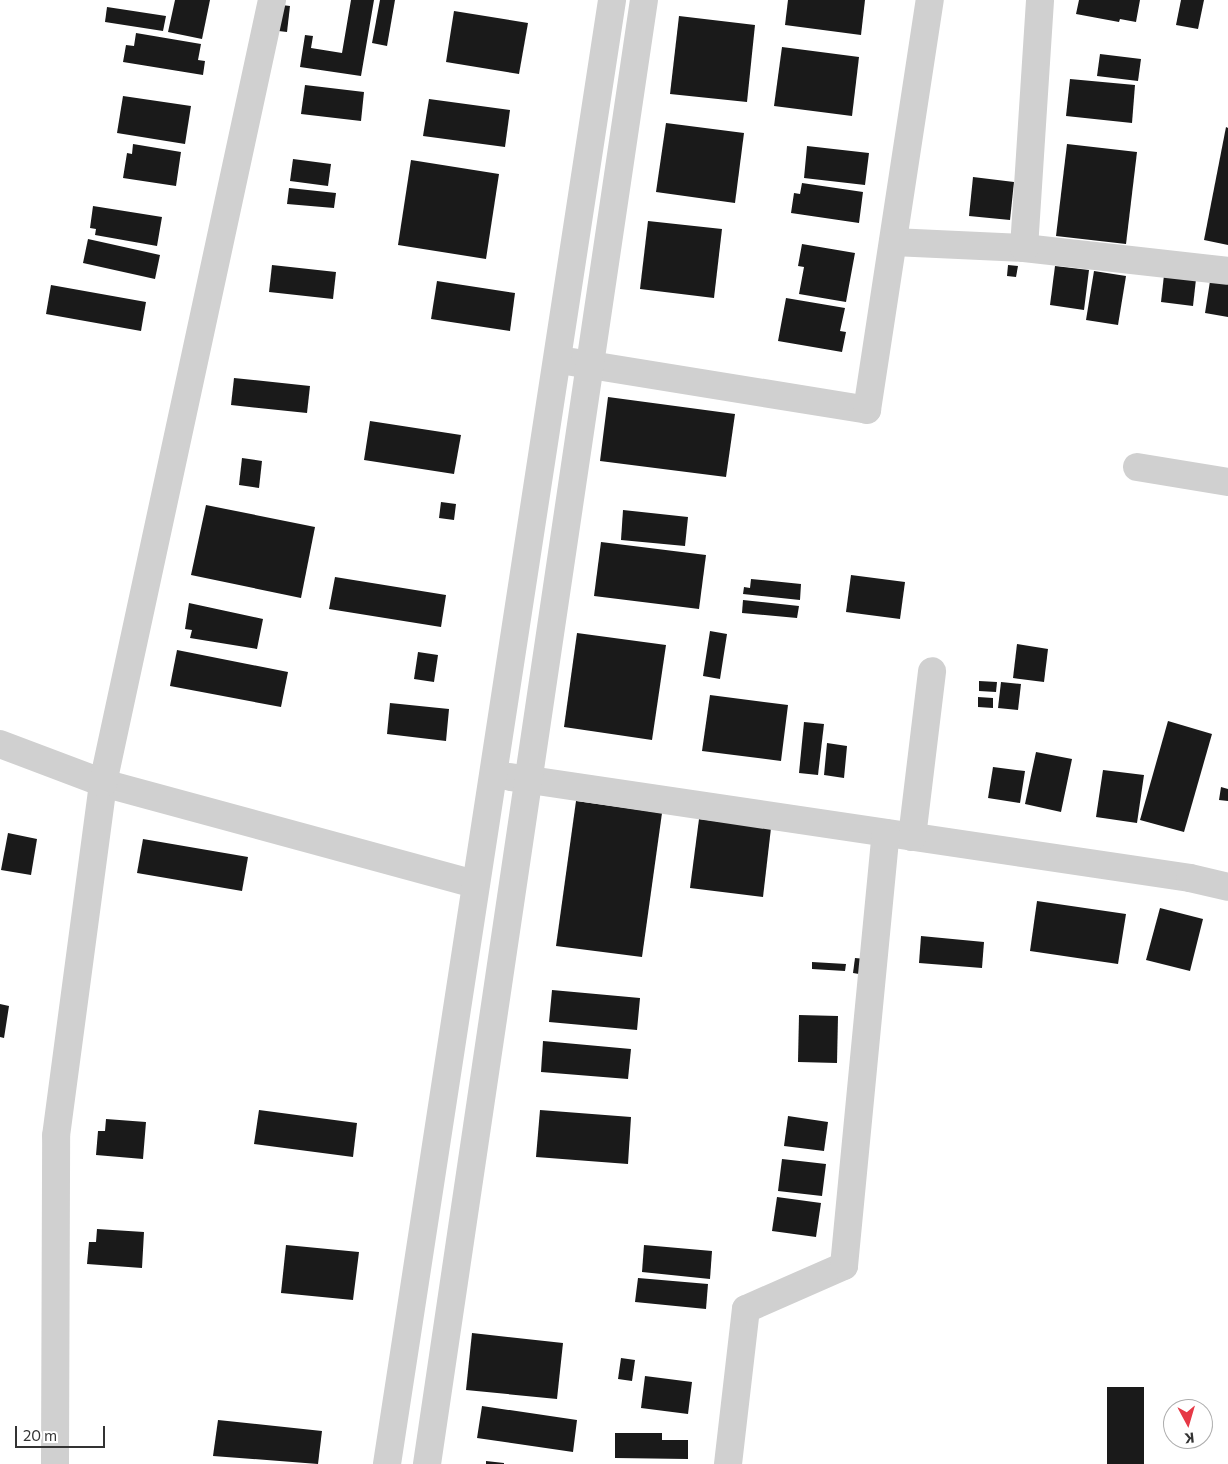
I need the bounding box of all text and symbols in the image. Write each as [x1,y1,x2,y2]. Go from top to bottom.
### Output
north arrow [1163,1399,1213,1449]
scale bar [18,1416,108,1448]
text: 20 m [23,1426,57,1444]
text: K [1184,1429,1195,1447]

